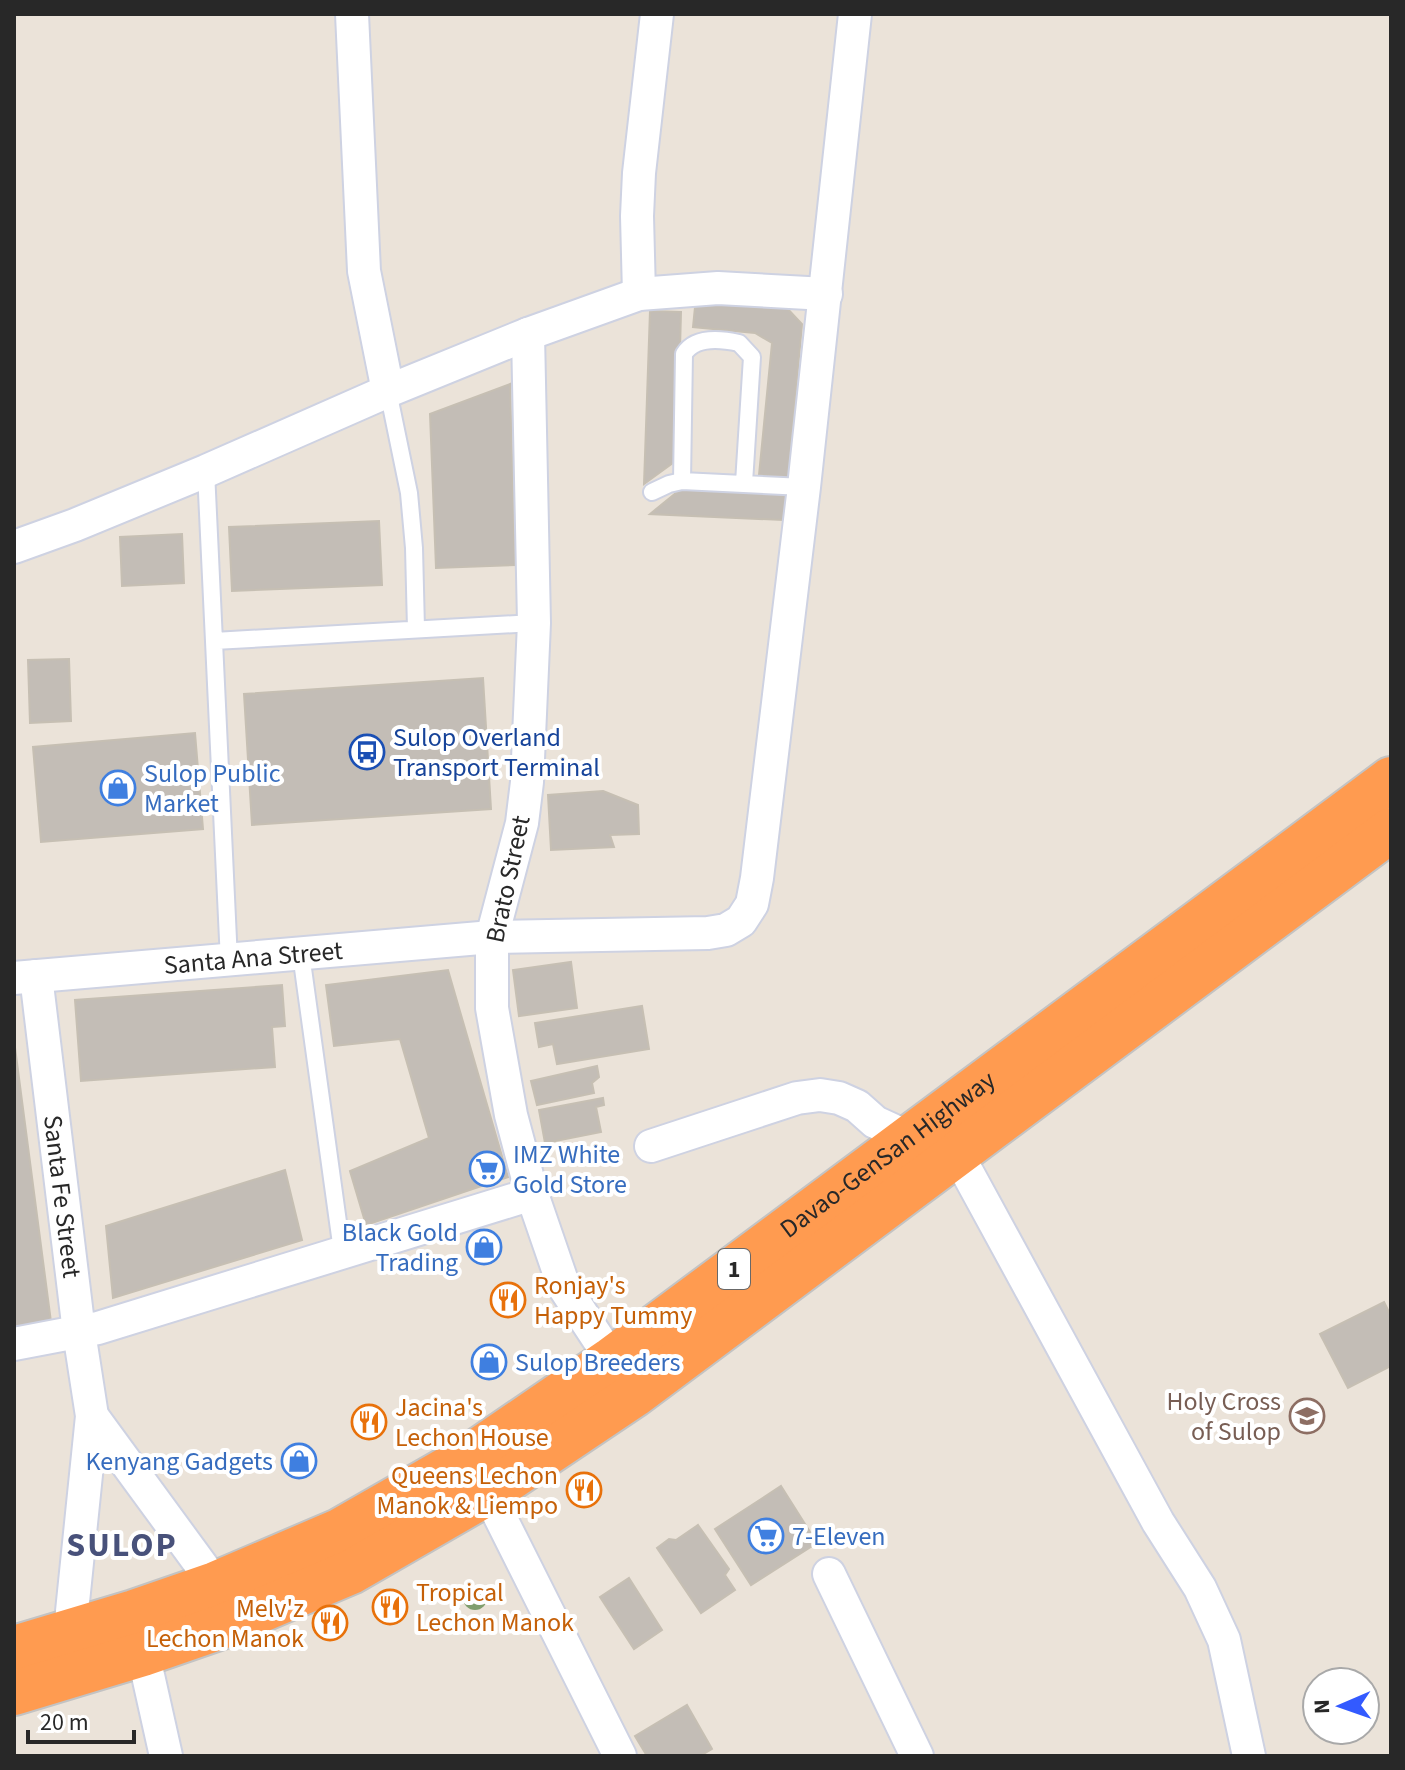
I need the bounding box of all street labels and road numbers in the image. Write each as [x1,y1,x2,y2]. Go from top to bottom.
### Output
street label: Brato Street [476,812,540,946]
street label: Santa Ana Street [162,931,344,984]
street label: Davao-GenSan Highway [772,1061,1003,1247]
street label: Santa Fe Street [34,1113,91,1280]
road number: 1 [718,1249,750,1289]

